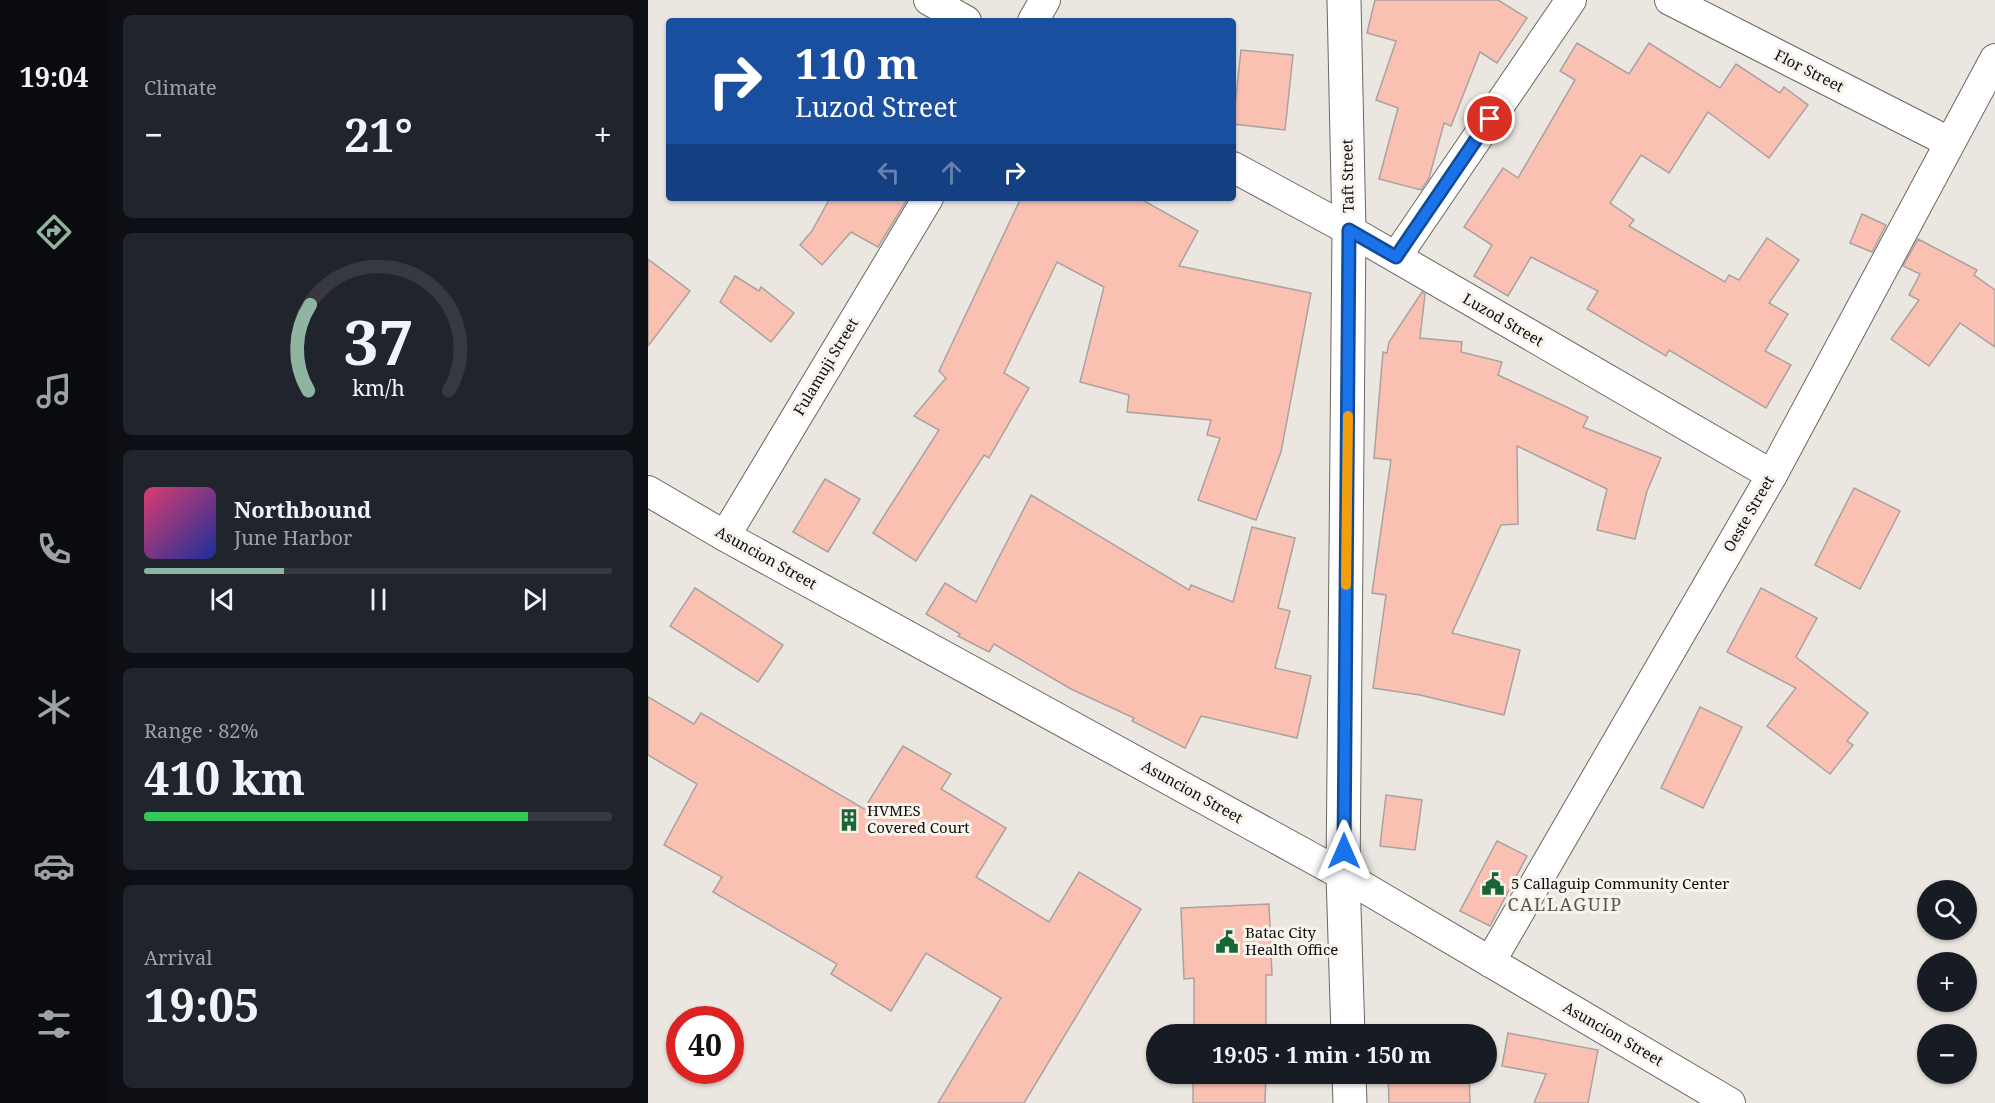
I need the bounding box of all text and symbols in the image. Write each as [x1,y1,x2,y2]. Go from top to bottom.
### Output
text: 110 m [795,34,919,91]
icon: right [696,42,774,120]
street label: Flor Street [1772,44,1847,96]
text: 19:04 [19,58,89,95]
text: Climate [144,74,217,101]
text: Luzod Street [795,88,957,125]
pin [1464,93,1515,144]
icon: arrive [1473,102,1506,135]
text: 21° [344,104,413,165]
text: − [144,112,163,157]
text: + [594,112,612,157]
street label: Taft Street [1336,139,1358,213]
icon: left [872,156,905,189]
icon: ahead [935,156,968,189]
icon: right [998,156,1031,189]
icon: directions [33,211,75,253]
street label: Luzod Street [1459,288,1548,350]
text: 37 [343,298,413,383]
street label: Fulamuji Street [788,314,862,419]
icon: music [33,370,75,412]
text: km/h [352,373,405,402]
street label: Oeste Street [1718,472,1778,555]
text: Northbound [234,494,371,524]
street label: Asuncion Street [712,521,821,593]
text: June Harbor [234,524,352,551]
icon: phone [33,528,75,570]
icon: previous [206,583,239,616]
icon: pause [362,583,395,616]
icon: next [518,583,551,616]
icon: climate [33,686,75,728]
text: Range · 82% [144,717,258,744]
text: 410 km [144,747,305,808]
street label: Asuncion Street [1138,755,1247,827]
place label: HVMES Covered Court [867,800,970,837]
building icon: HVMES Covered Court [836,807,862,833]
position arrow [1312,819,1376,883]
icon: car [33,845,75,887]
public building icon: 5 Callaguip Community Center [1480,871,1506,897]
place label: 5 Callaguip Community Center [1511,873,1729,893]
map controls [1917,880,1977,1084]
button: search [1917,880,1977,940]
district label: CALLAGUIP [1507,892,1623,916]
place label: Batac City Health Office [1245,922,1338,959]
public building icon: Batac City Health Office [1214,929,1240,955]
text: Arrival [144,944,212,971]
button: + [1917,952,1977,1012]
text: 19:05 [144,974,259,1035]
street label: Asuncion Street [1560,996,1667,1070]
icon: filters [33,1003,75,1045]
speed limit sign: 40 [666,1006,744,1084]
button: − [1917,1024,1977,1084]
text: 19:05 · 1 min · 150 m [1212,1039,1431,1069]

